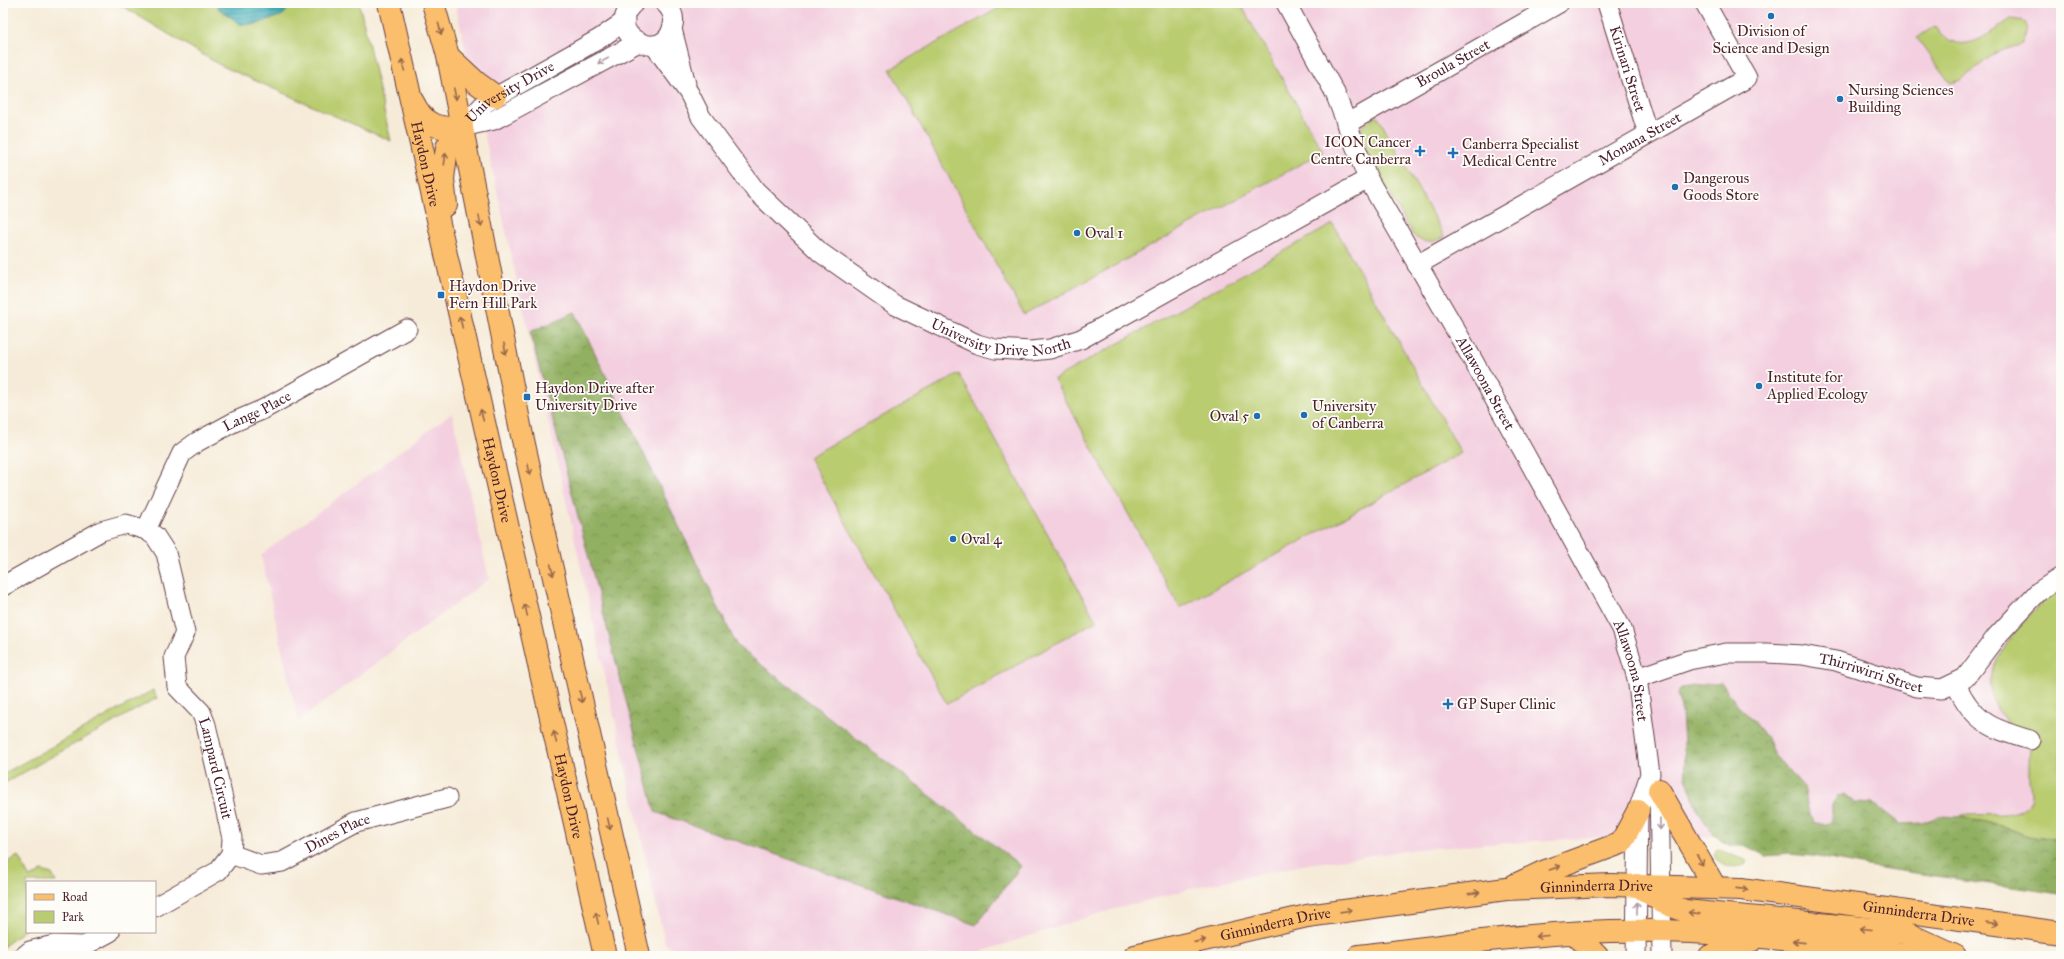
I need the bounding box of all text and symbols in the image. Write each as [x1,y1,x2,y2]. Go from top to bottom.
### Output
marker: Division of Science and Design [1766,11,1776,21]
place label: Division of Science and Design [1712,22,1830,57]
one-way arrow [437,23,444,36]
street label: Kirinari Street [1606,24,1650,115]
street label: Broula Street [1413,35,1494,91]
street label: University Drive [462,57,557,127]
one-way arrow [597,58,609,66]
one-way arrow [398,59,406,72]
place label: Nursing Sciences Building [1848,81,1953,116]
one-way arrow [451,87,459,100]
marker: Nursing Sciences Building [1835,94,1845,104]
street label: Monana Street [1595,108,1685,169]
street label: Haydon Drive [407,119,444,208]
place label: ICON Cancer Centre Canberra [1310,133,1412,168]
place label: Canberra Specialist Medical Centre [1462,135,1580,170]
marker: ICON Cancer Centre Canberra [1414,145,1426,157]
marker: Canberra Specialist Medical Centre [1447,147,1459,159]
one-way arrow [441,153,449,166]
place label: Dangerous Goods Store [1683,169,1759,204]
marker: Dangerous Goods Store [1670,182,1680,192]
one-way arrow [477,215,485,228]
place label: Oval 1 [1085,224,1123,242]
marker: Oval 1 [1072,228,1082,238]
place label: Haydon Drive Fern Hill Park [449,277,537,312]
marker: Haydon Drive Fern Hill Park [436,290,446,300]
street label: University Drive North [928,314,1073,360]
one-way arrow [456,316,464,329]
street label: Allawoona Street [1452,332,1519,434]
one-way arrow [502,342,510,355]
place label: Institute for Applied Ecology [1766,368,1868,403]
place label: Haydon Drive after University Drive [535,379,654,414]
marker: Institute for Applied Ecology [1754,381,1764,391]
street label: Lange Place [220,387,294,435]
marker: Haydon Drive after University Drive [522,392,532,402]
place label: University of Canberra [1312,397,1384,432]
place label: Oval 5 [1210,407,1249,425]
one-way arrow [477,409,485,422]
marker: University of Canberra [1299,410,1309,420]
marker: Oval 5 [1252,411,1262,421]
street label: Haydon Drive [479,435,516,524]
one-way arrow [526,462,534,475]
place label: Oval 4 [961,530,1002,548]
marker: Oval 4 [948,534,958,544]
one-way arrow [549,564,557,577]
one-way arrow [522,604,530,617]
street label: Allawoona Street [1609,615,1652,723]
street label: Thirriwirri Street [1818,649,1924,696]
one-way arrow [577,690,585,703]
place label: GP Super Clinic [1457,695,1556,713]
marker: GP Super Clinic [1442,698,1454,710]
street label: Lampard Circuit [195,715,237,822]
one-way arrow [551,730,559,743]
street label: Haydon Drive [550,751,587,840]
street label: Dines Place [302,810,372,857]
one-way arrow [606,817,614,830]
one-way arrow [1656,817,1664,830]
one-way arrow [1697,854,1705,866]
one-way arrow [1549,863,1561,871]
street label: Ginninderra Drive [1540,876,1653,897]
legend [26,881,156,933]
one-way arrow [1735,885,1748,893]
one-way arrow [1468,889,1481,897]
text: Road [62,890,88,904]
street label: Ginninderra Drive [1862,897,1976,930]
one-way arrow [1633,902,1641,915]
street label: Ginninderra Drive [1218,904,1332,945]
one-way arrow [1339,907,1352,915]
one-way arrow [1688,909,1701,917]
text: Park [62,910,84,924]
one-way arrow [592,912,600,925]
one-way arrow [1985,919,1998,927]
one-way arrow [1860,925,1873,932]
one-way arrow [1536,932,1549,939]
one-way arrow [1193,937,1206,944]
one-way arrow [1793,938,1806,946]

